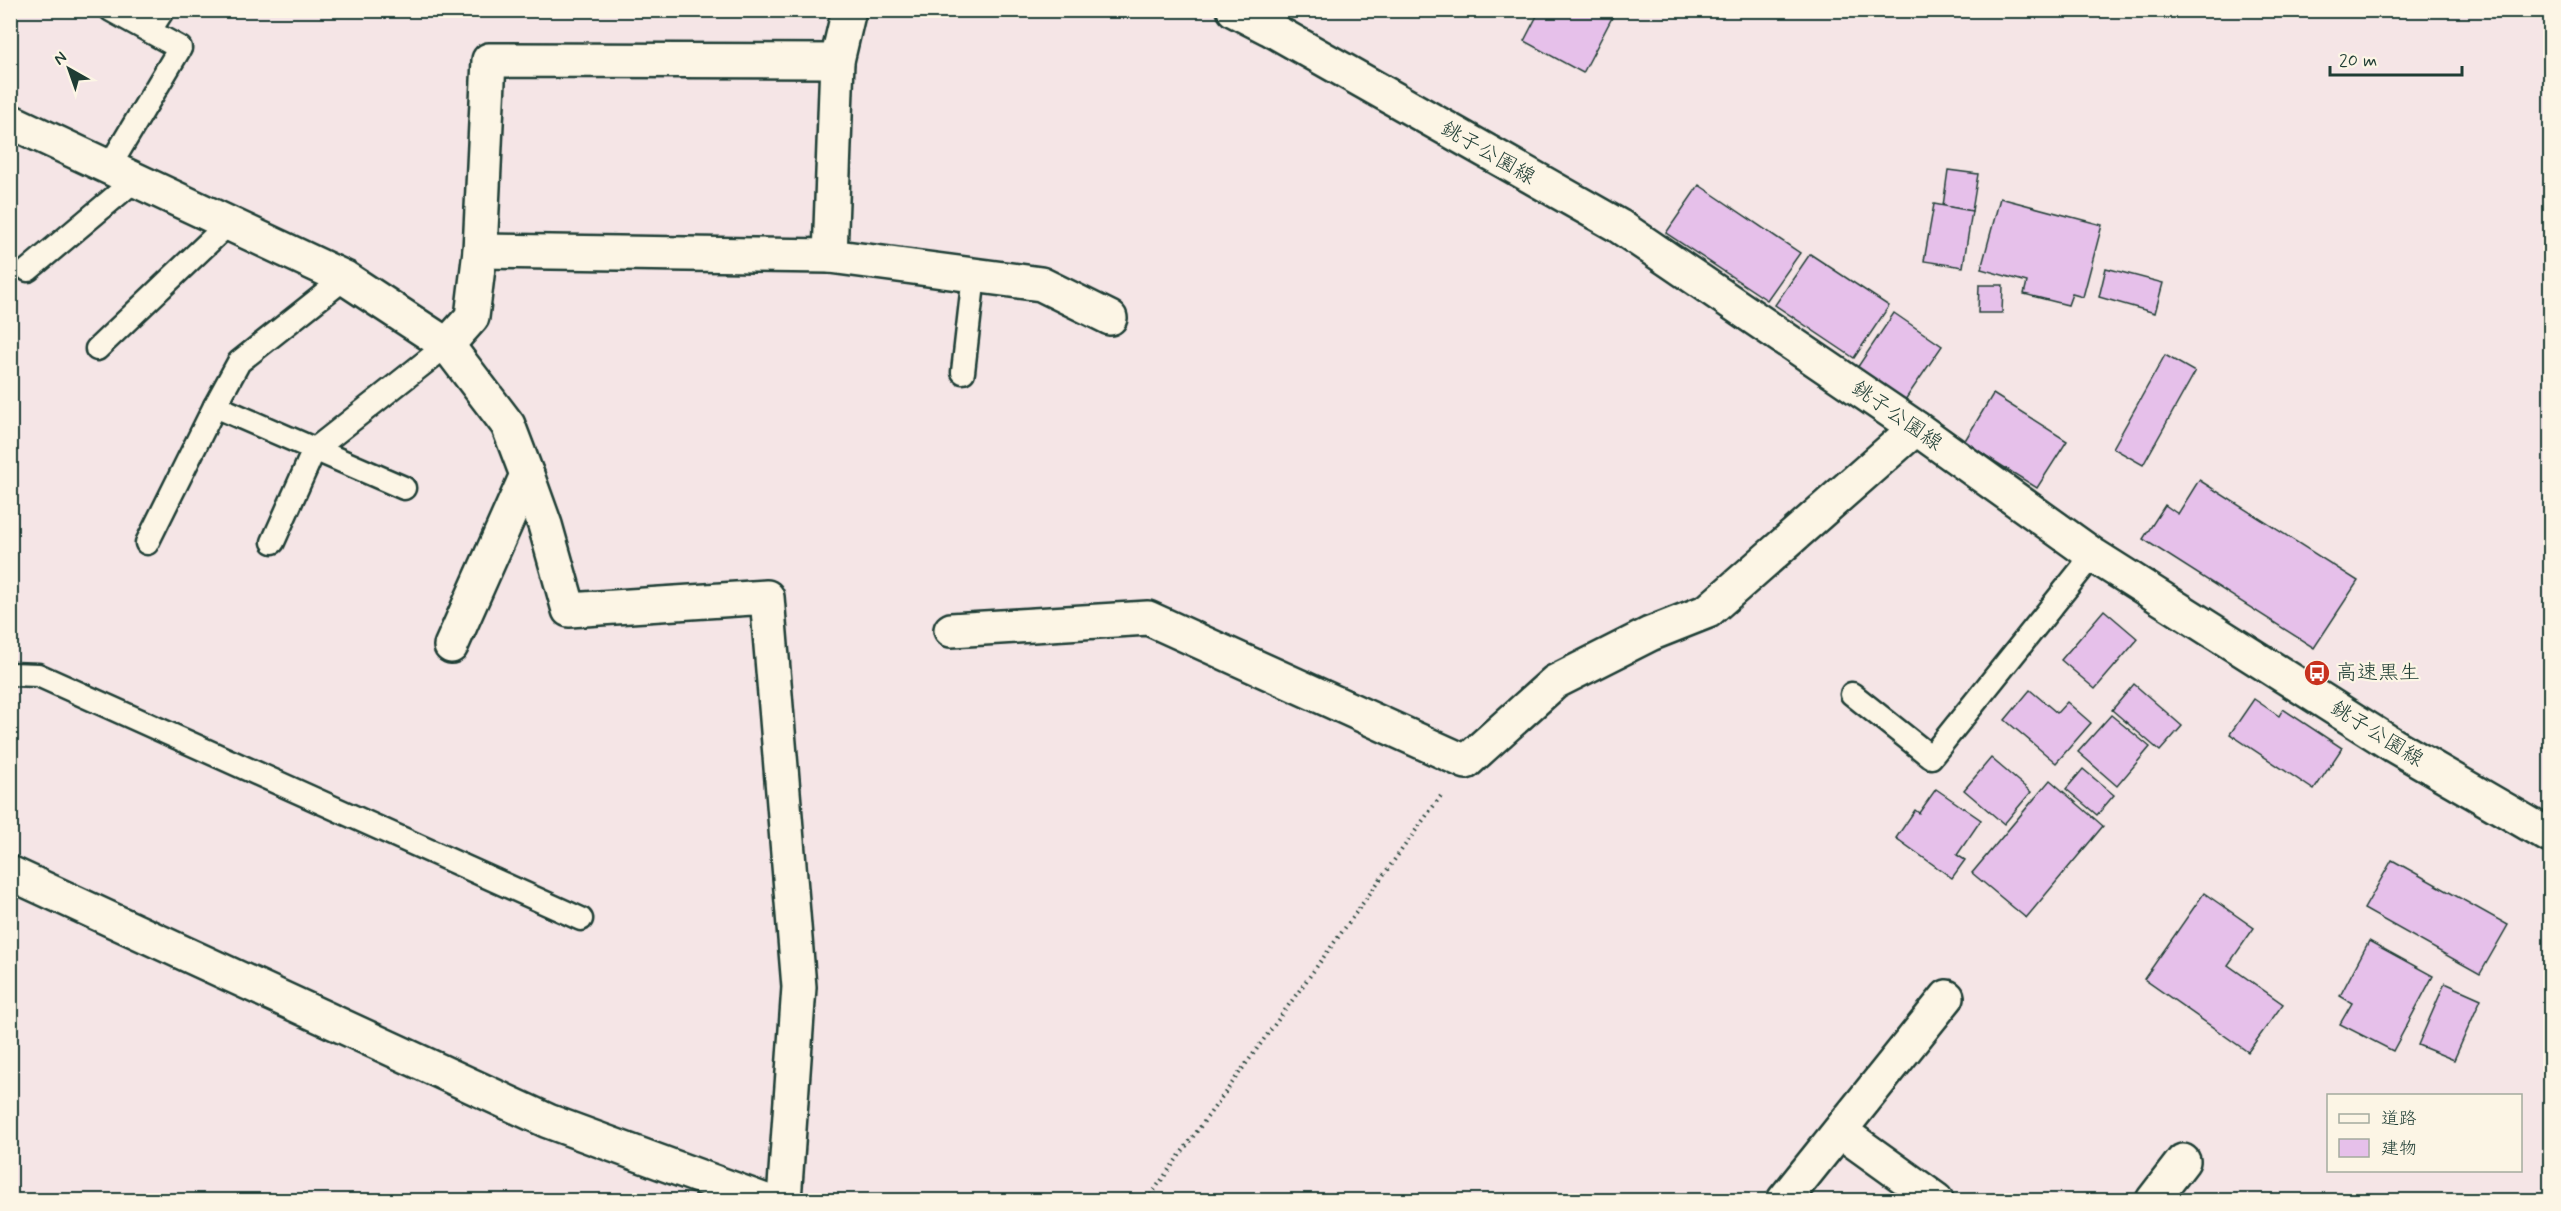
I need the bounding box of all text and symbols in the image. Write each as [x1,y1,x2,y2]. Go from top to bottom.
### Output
north arrow [39,39,99,99]
scale bar [2330,39,2462,77]
text: N [49,47,71,70]
text: 20 m [2339,49,2377,73]
street label: 銚子公園線 [1436,115,1540,191]
street label: 銚子公園線 [1846,374,1948,458]
bus stop icon: 高速黒生 [2302,658,2332,688]
place label: 高速黒生 [2336,659,2420,687]
street label: 銚子公園線 [2325,694,2429,774]
legend [2327,1094,2522,1172]
text: 道路 [2381,1107,2417,1131]
text: 建物 [2381,1137,2417,1161]

